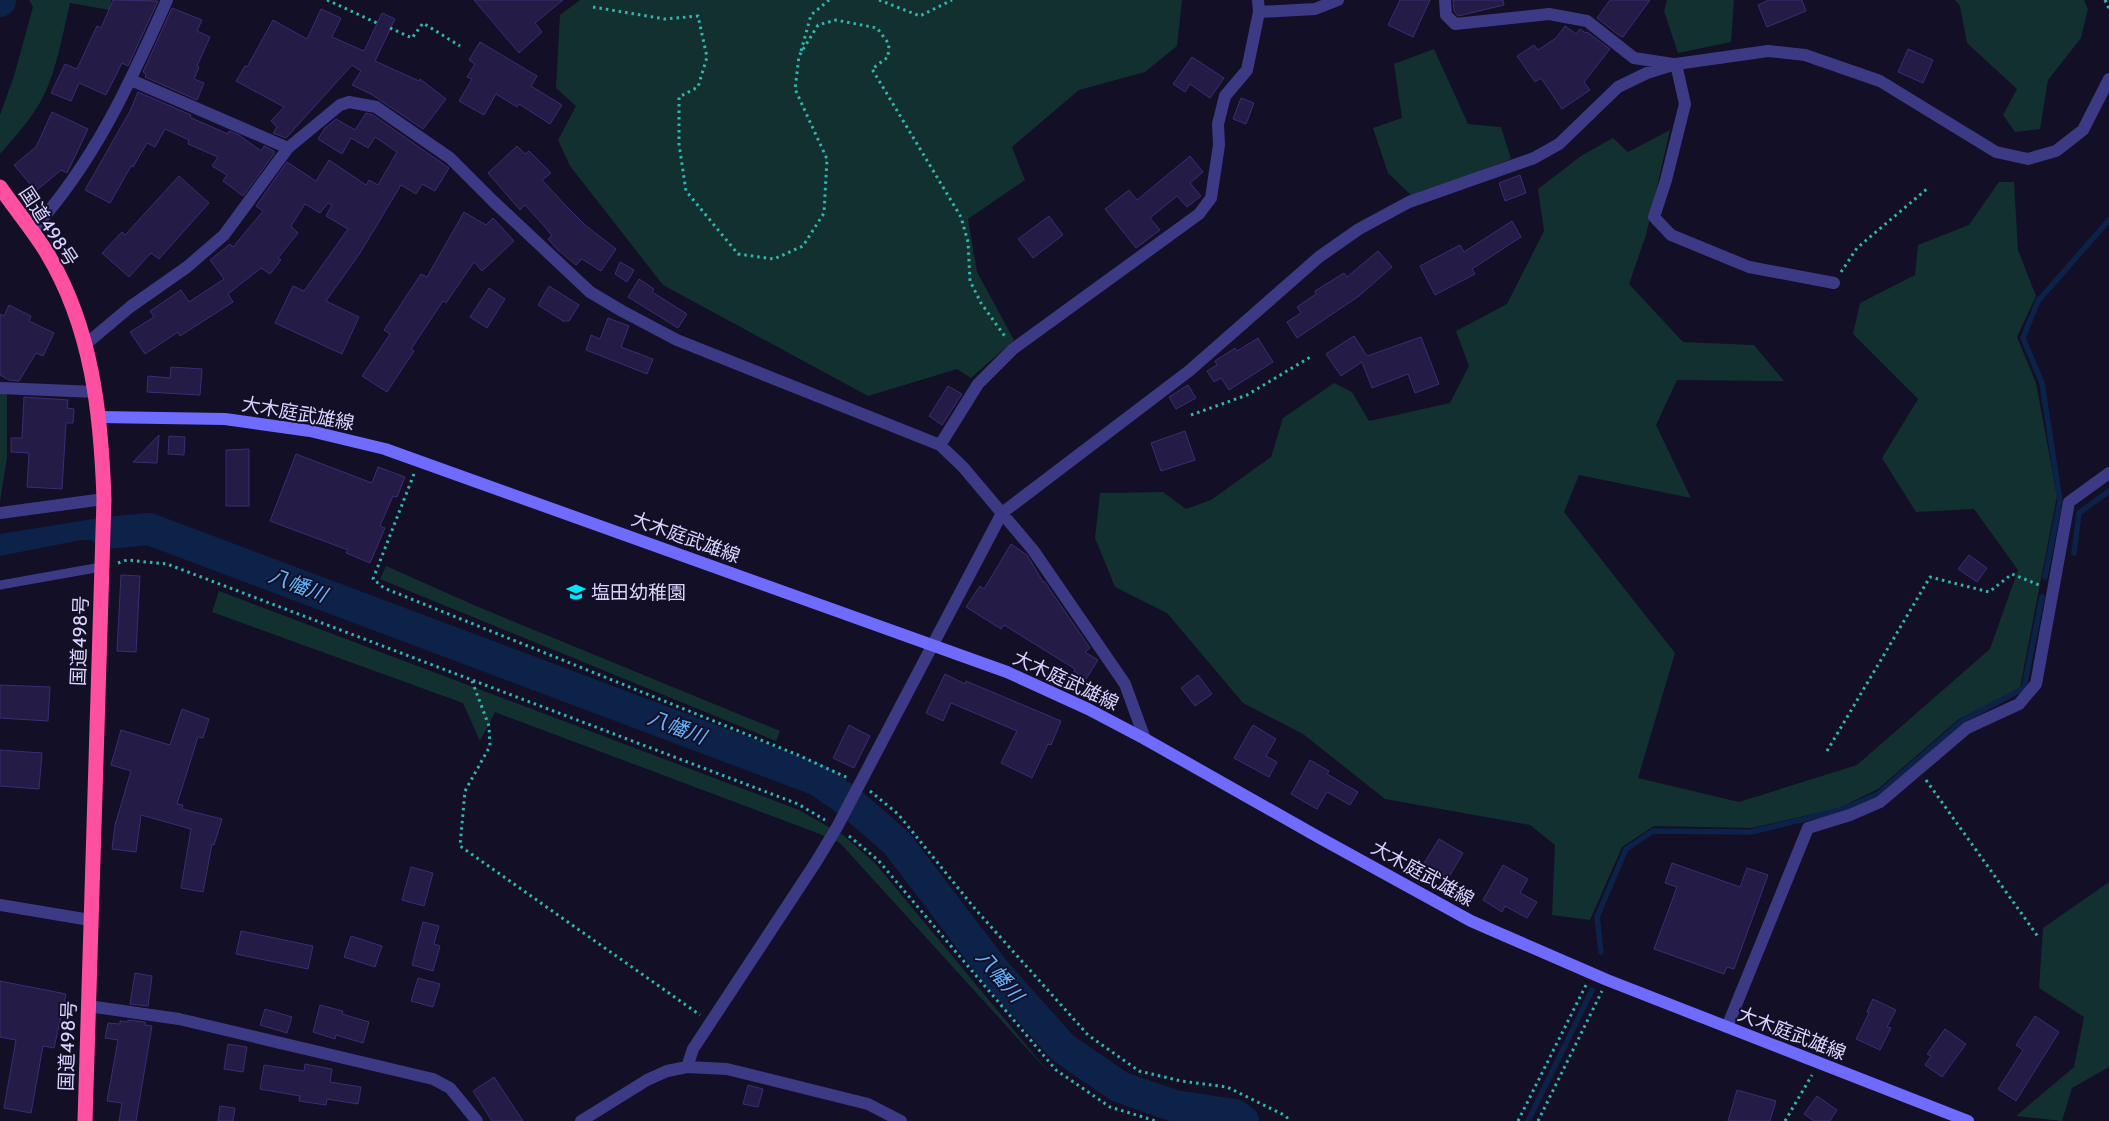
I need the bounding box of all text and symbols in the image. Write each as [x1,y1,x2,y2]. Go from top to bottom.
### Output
street label: 国道498号 [14,182,83,270]
street label: 大木庭武雄線 [240,392,356,435]
street label: 大木庭武雄線 [628,507,743,568]
water label: 八幡川 [266,563,332,608]
school or university icon: 塩田幼稚園 [565,581,587,603]
place label: 塩田幼稚園 [591,581,686,604]
street label: 国道498号 [66,595,93,687]
street label: 大木庭武雄線 [1009,646,1122,715]
water label: 八幡川 [645,705,711,750]
street label: 大木庭武雄線 [1367,836,1478,911]
water label: 八幡川 [972,945,1030,1008]
street label: 国道498号 [54,1000,81,1092]
street label: 大木庭武雄線 [1734,1002,1849,1065]

